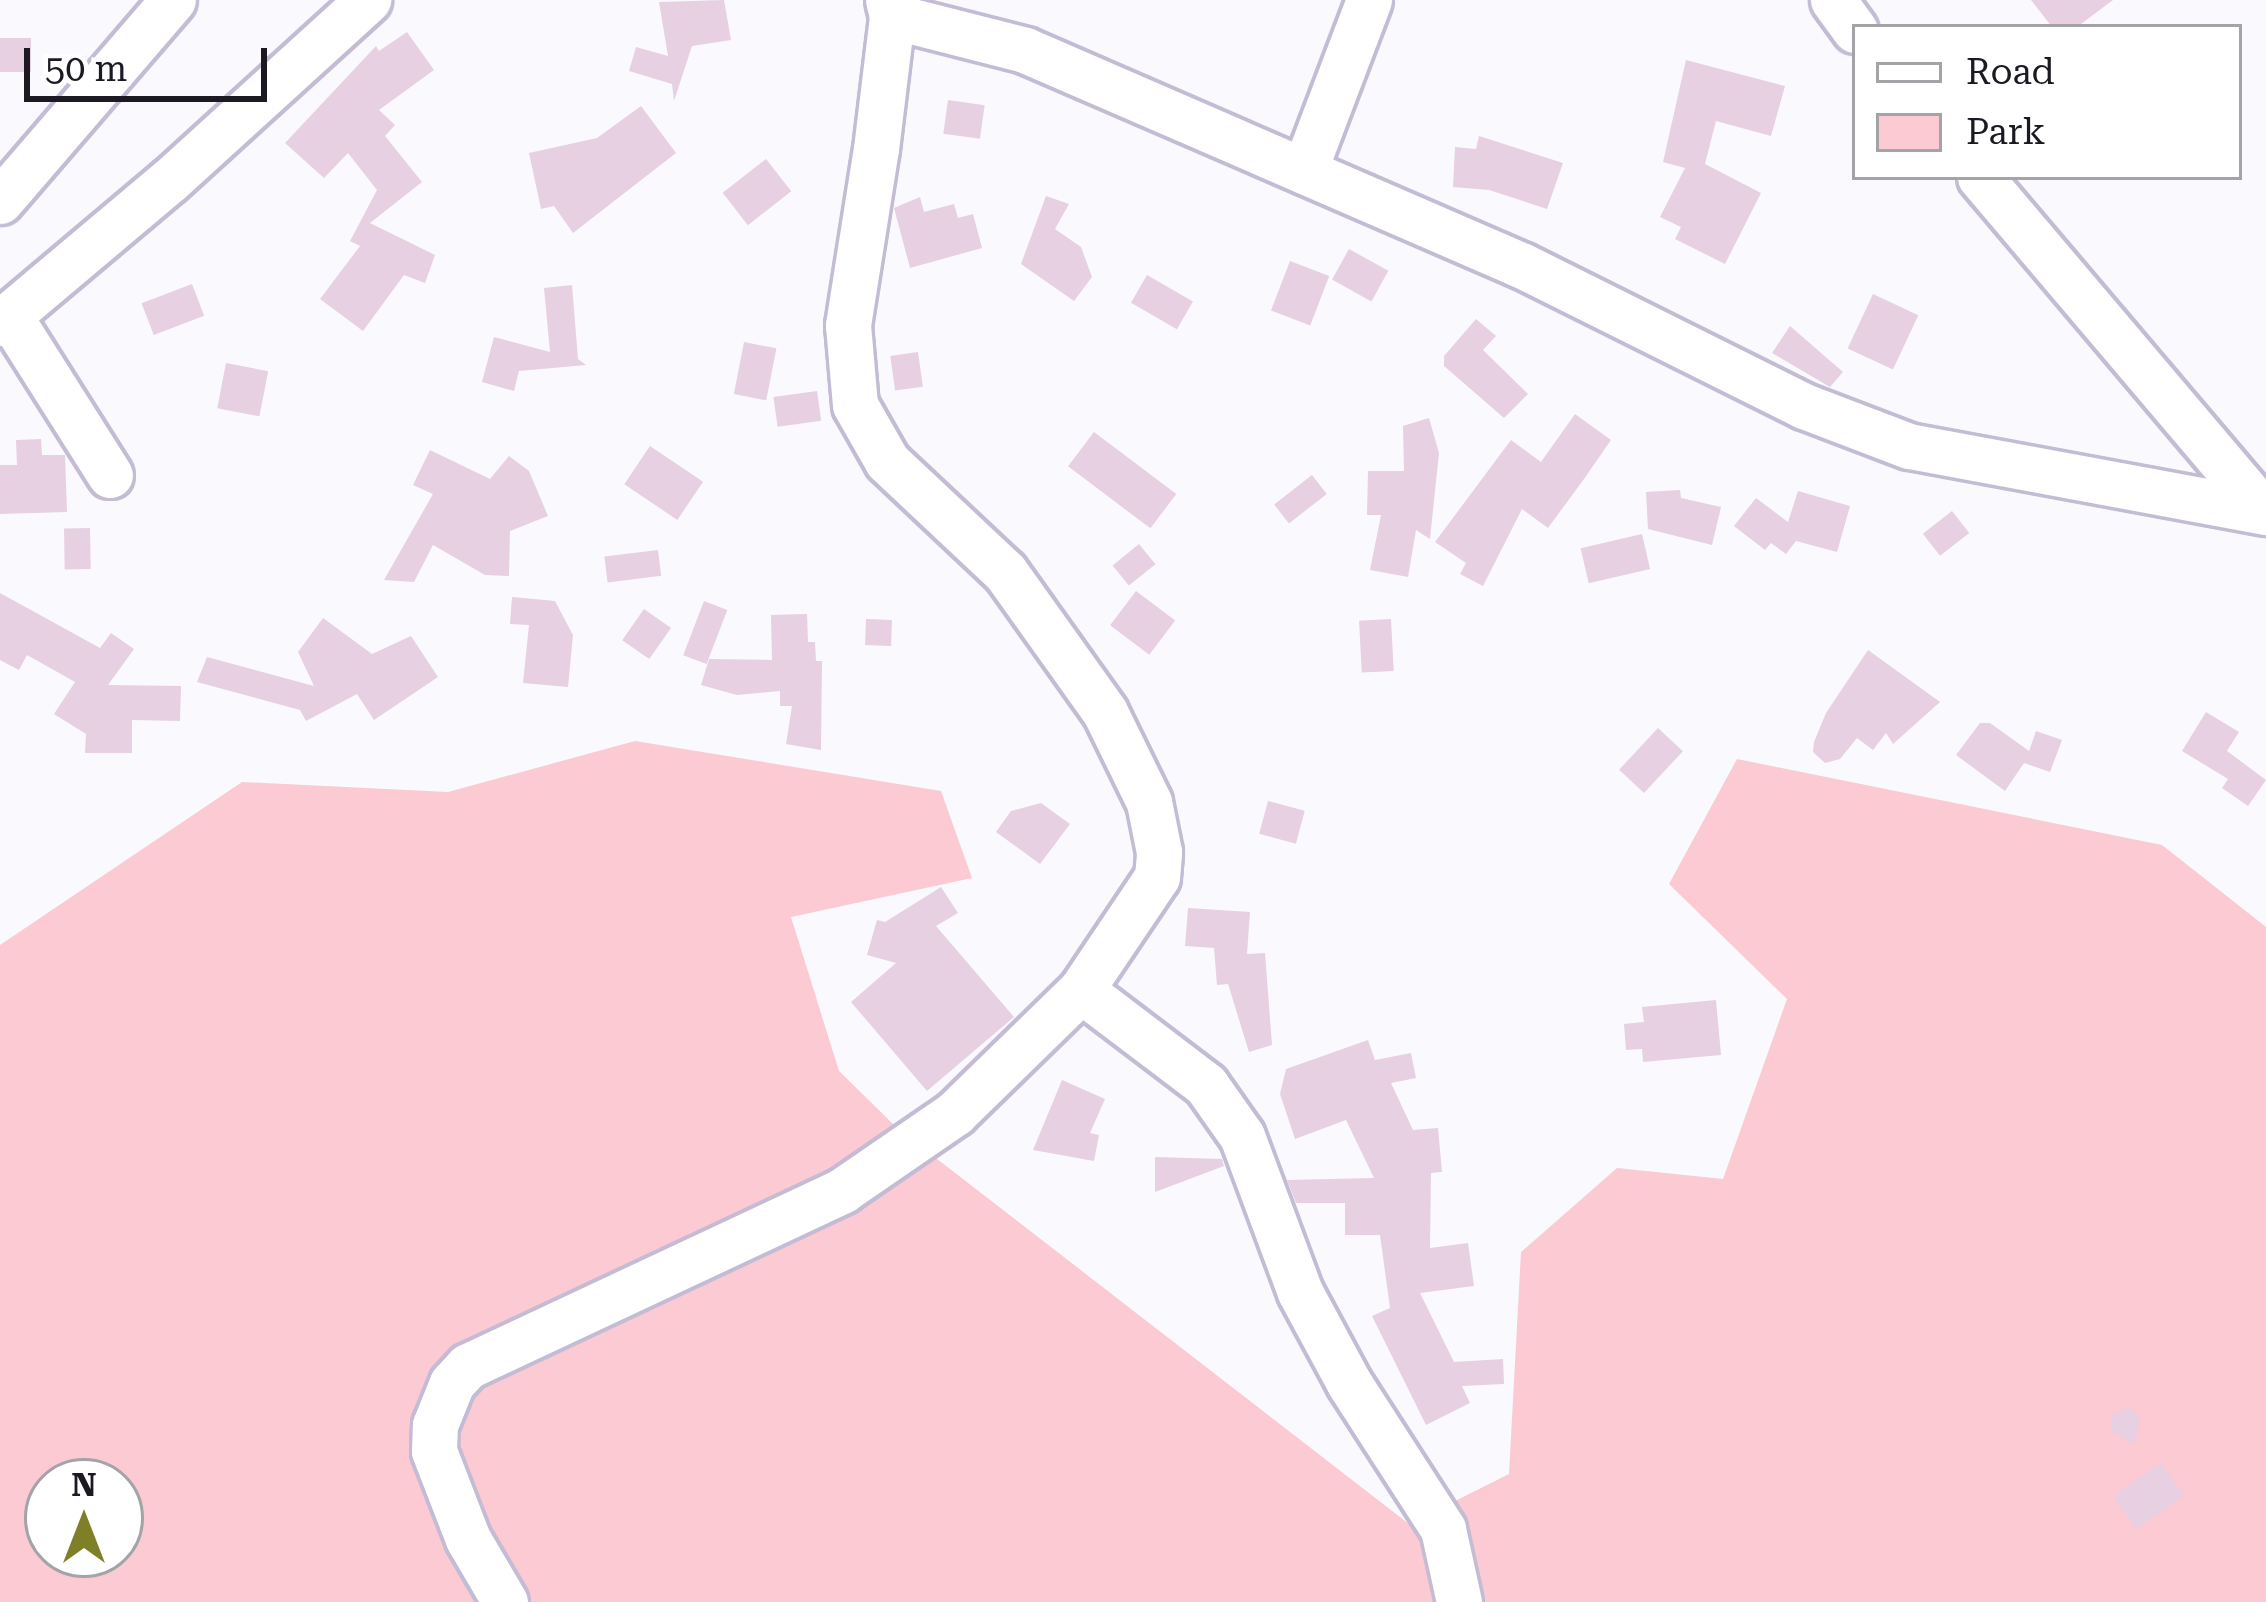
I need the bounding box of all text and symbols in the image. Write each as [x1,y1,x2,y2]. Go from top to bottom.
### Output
scale bar [30,24,273,98]
legend [1852,24,2242,180]
text: 50 m [45,48,127,90]
text: Road [1966,51,2054,93]
text: Park [1966,111,2045,153]
north arrow [24,1458,144,1578]
text: N [71,1465,97,1504]

